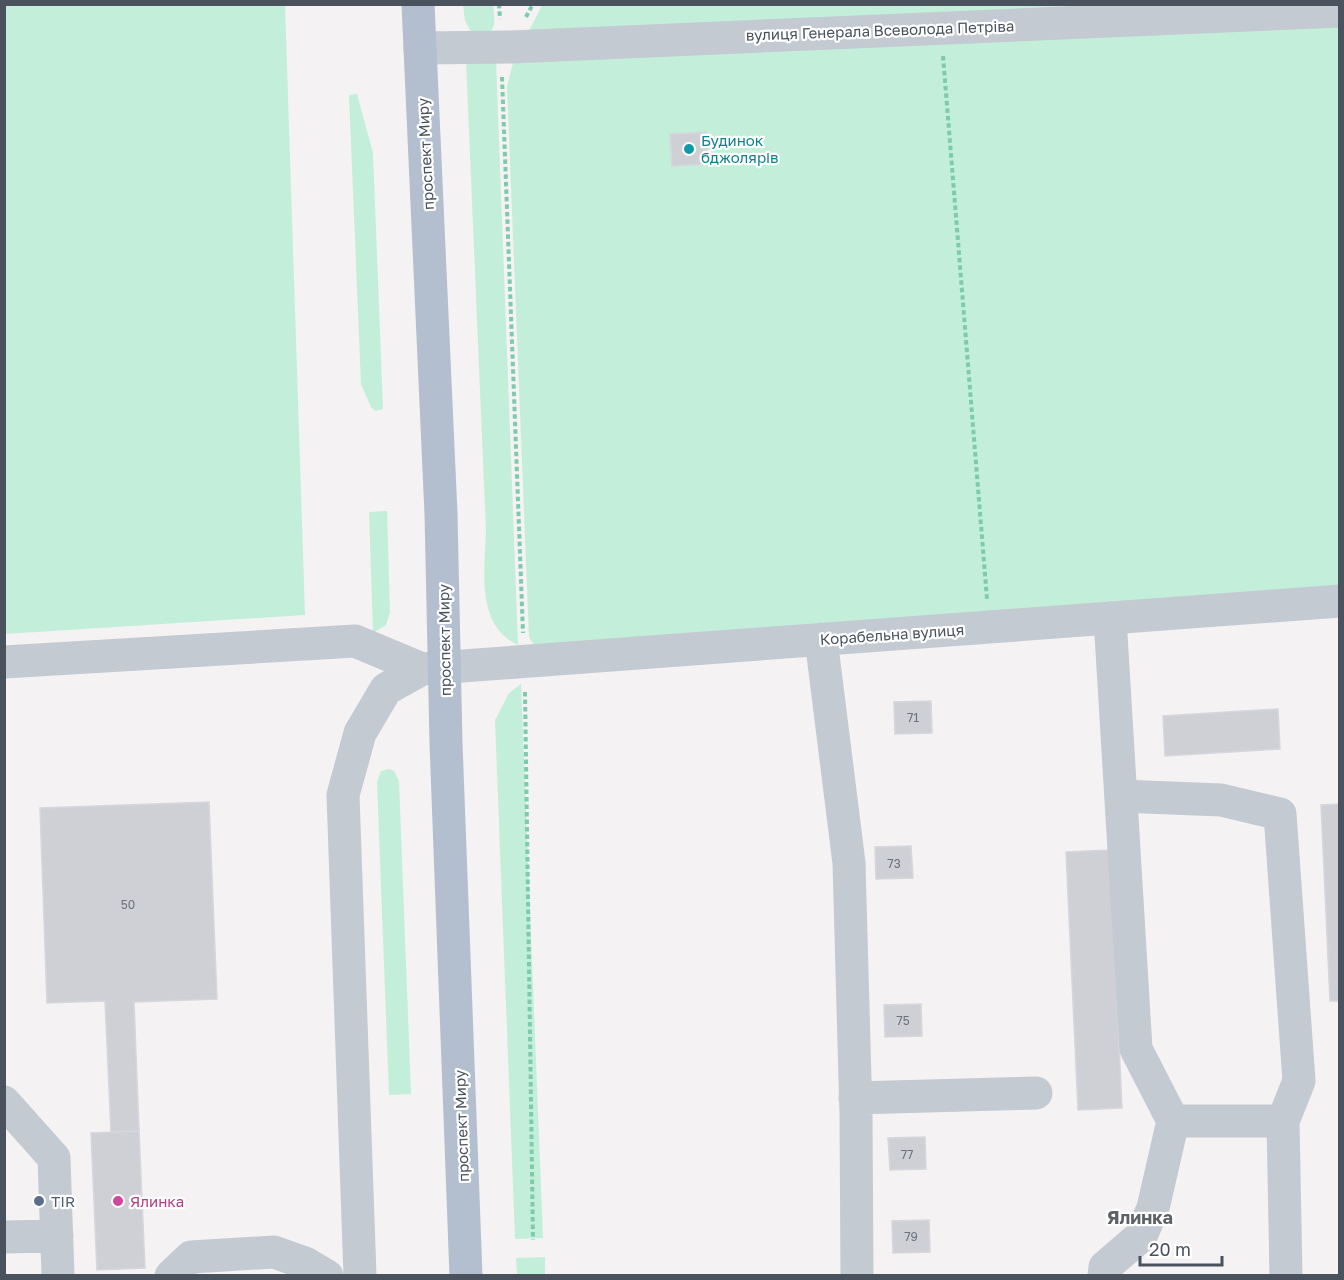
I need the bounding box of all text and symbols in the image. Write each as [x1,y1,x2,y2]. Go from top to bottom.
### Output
street label: вулиця Генерала Всеволода Петріва [745,16,1015,44]
street label: проспект Миру [413,97,437,210]
place label: Будинок бджолярів [701,131,779,166]
marker: Будинок бджолярів [682,142,696,156]
street label: проспект Миру [434,583,454,696]
street label: Корабельна вулиця [819,620,965,648]
house number: 71 [907,710,919,725]
house number: 73 [887,856,901,871]
house number: 50 [121,897,135,912]
house number: 75 [896,1013,910,1028]
street label: проспект Миру [450,1069,472,1182]
house number: 77 [901,1147,913,1162]
place label: TIR [51,1192,75,1210]
place label: Ялинка [130,1192,184,1210]
marker: TIR [32,1194,46,1208]
marker: Ялинка [111,1194,125,1208]
district label: Ялинка [1107,1206,1173,1228]
house number: 79 [904,1229,918,1244]
scale bar [1140,1229,1222,1267]
text: 20 m [1149,1238,1191,1260]

